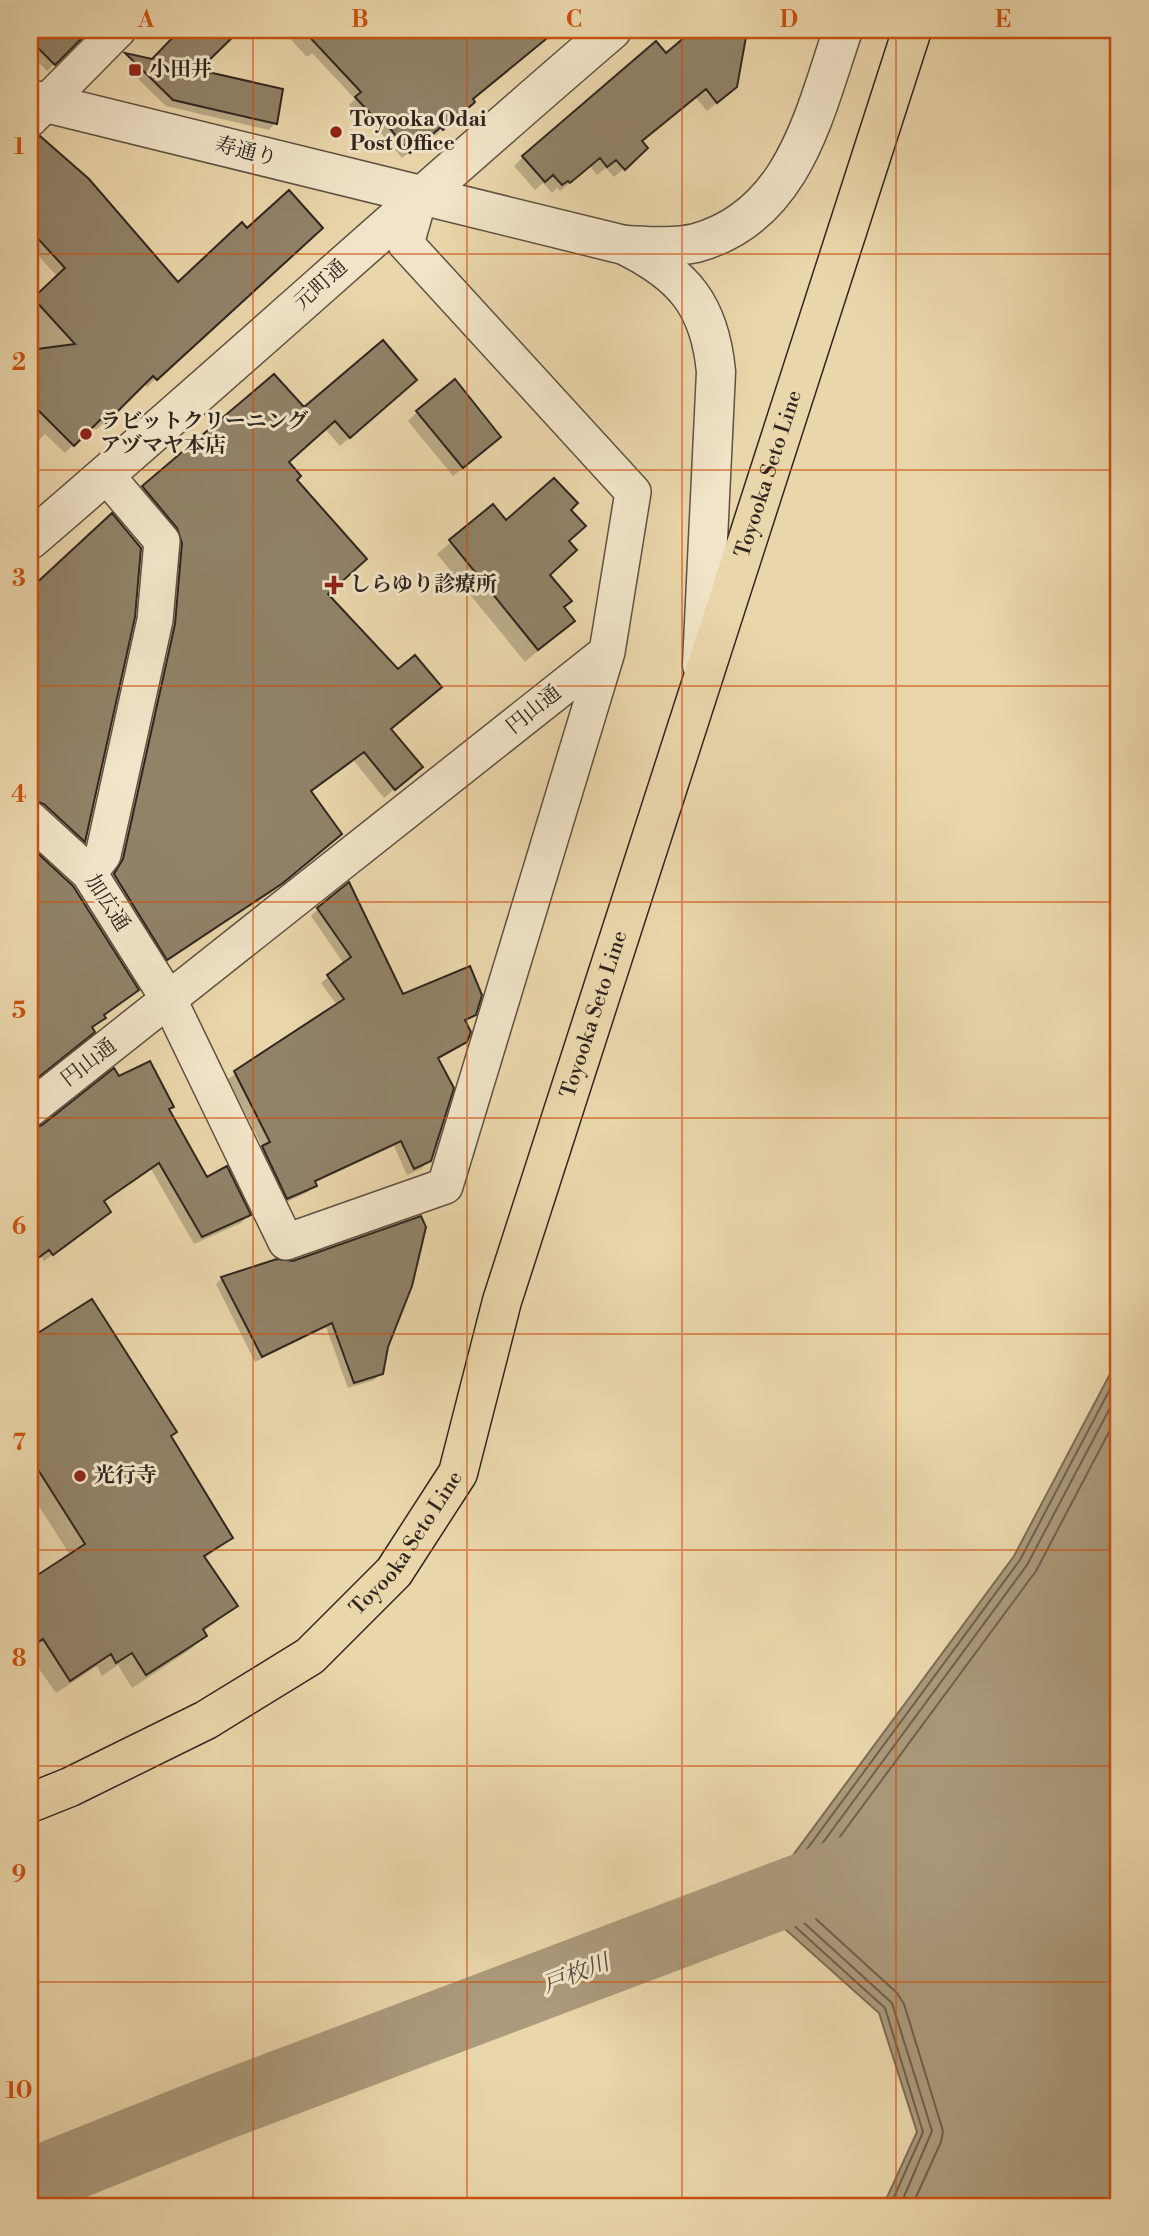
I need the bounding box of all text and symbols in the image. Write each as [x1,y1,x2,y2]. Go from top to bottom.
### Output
text: A [137,6,155,34]
text: B [351,6,369,34]
text: C [566,6,582,34]
text: D [780,6,798,34]
text: E [995,6,1011,34]
place label: 小田井 [149,57,212,83]
marker: 小田井 [127,62,143,78]
place label: Toyooka Odai Post Office [350,107,487,157]
marker: Toyooka Odai Post Office [328,124,344,140]
street label: 寿通り [212,132,280,172]
text: 1 [13,133,25,161]
street label: 元町通 [289,254,353,316]
text: 2 [12,349,26,377]
street label: Toyooka Seto Line [730,387,808,561]
place label: ラビットクリーニング アヅマヤ本店 [100,409,308,459]
marker: ラビットクリーニング アヅマヤ本店 [78,426,94,442]
text: 3 [12,565,26,593]
place label: しらゆり診療所 [350,572,497,598]
marker: しらゆり診療所 [324,575,344,595]
street label: 円山通 [501,680,567,740]
text: 4 [11,781,27,809]
street label: 加広通 [79,870,135,936]
street label: Toyooka Seto Line [555,928,634,1101]
text: 5 [12,997,26,1025]
street label: 円山通 [56,1033,122,1093]
text: 6 [12,1213,26,1241]
text: 7 [12,1429,26,1457]
place label: 光行寺 [94,1463,157,1489]
street label: Toyooka Seto Line [345,1466,469,1621]
marker: 光行寺 [72,1468,88,1484]
text: 8 [12,1645,26,1673]
text: 9 [12,1861,26,1889]
water label: 戸枚川 [539,1947,616,1999]
text: 10 [5,2077,33,2105]

